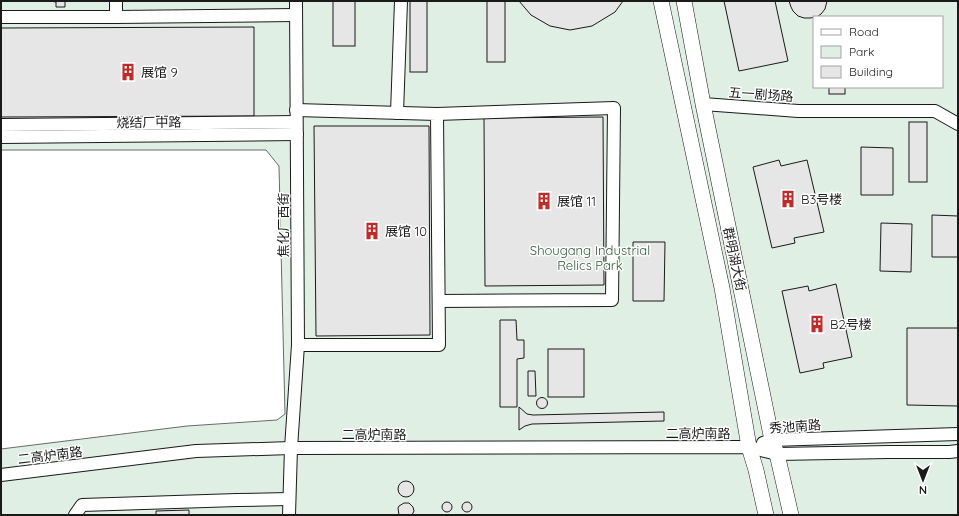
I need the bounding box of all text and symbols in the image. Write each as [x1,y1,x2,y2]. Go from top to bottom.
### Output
legend [813,16,943,88]
text: Road [849,24,879,39]
text: Park [849,44,874,59]
building icon: 展馆 9 [118,62,138,82]
place label: 展馆 9 [141,64,178,80]
text: Building [849,64,893,79]
street label: 五一剧场路 [728,84,794,104]
street label: 烧结厂中路 [116,113,182,131]
building icon: B3号楼 [778,189,798,209]
building icon: 展馆 11 [534,191,554,211]
place label: B3号楼 [801,191,842,207]
street label: 焦化厂西街 [275,192,291,258]
place label: 展馆 11 [557,193,596,209]
building icon: 展馆 10 [362,221,382,241]
place label: 展馆 10 [385,223,427,239]
street label: 群明湖大街 [720,226,750,292]
park label: Shougang Industrial Relics Park [530,242,650,273]
building icon: B2号楼 [807,314,827,334]
place label: B2号楼 [830,316,872,332]
street label: 秀池南路 [768,416,822,436]
street label: 二高炉南路 [665,425,731,441]
street label: 二高炉南路 [341,426,407,442]
street label: 二高炉南路 [17,443,83,467]
north arrow [903,460,943,500]
text: N [919,483,927,497]

